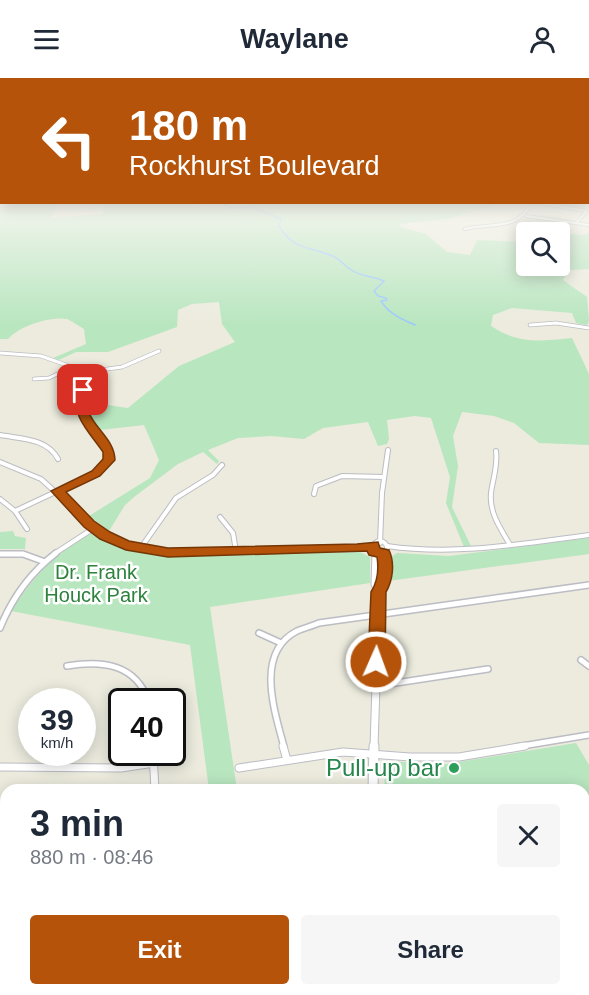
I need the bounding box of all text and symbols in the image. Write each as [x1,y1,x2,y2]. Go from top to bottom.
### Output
icon: menu [30,23,63,56]
icon: person [526,23,559,56]
text: Waylane [240,24,349,54]
icon: left [30,102,108,180]
text: 180 m [129,102,248,149]
text: Rockhurst Boulevard [129,151,380,181]
map controls [516,222,570,276]
button: search [516,222,570,276]
pin [57,364,108,415]
icon: arrive [66,373,99,406]
park label: Dr. Frank Houck Park [44,561,149,606]
position arrow [344,630,408,694]
speed limit sign: 40 [108,688,186,766]
text: 39 [40,703,74,736]
text: km/h [41,734,73,751]
place label: Pull-up bar [326,754,442,781]
marker: Pull-up bar [447,761,461,775]
text: 3 min [30,803,124,844]
button: close [497,804,560,867]
text: 880 m · 08:46 [30,846,153,868]
button: Exit [30,915,289,984]
button: Share [301,915,560,984]

